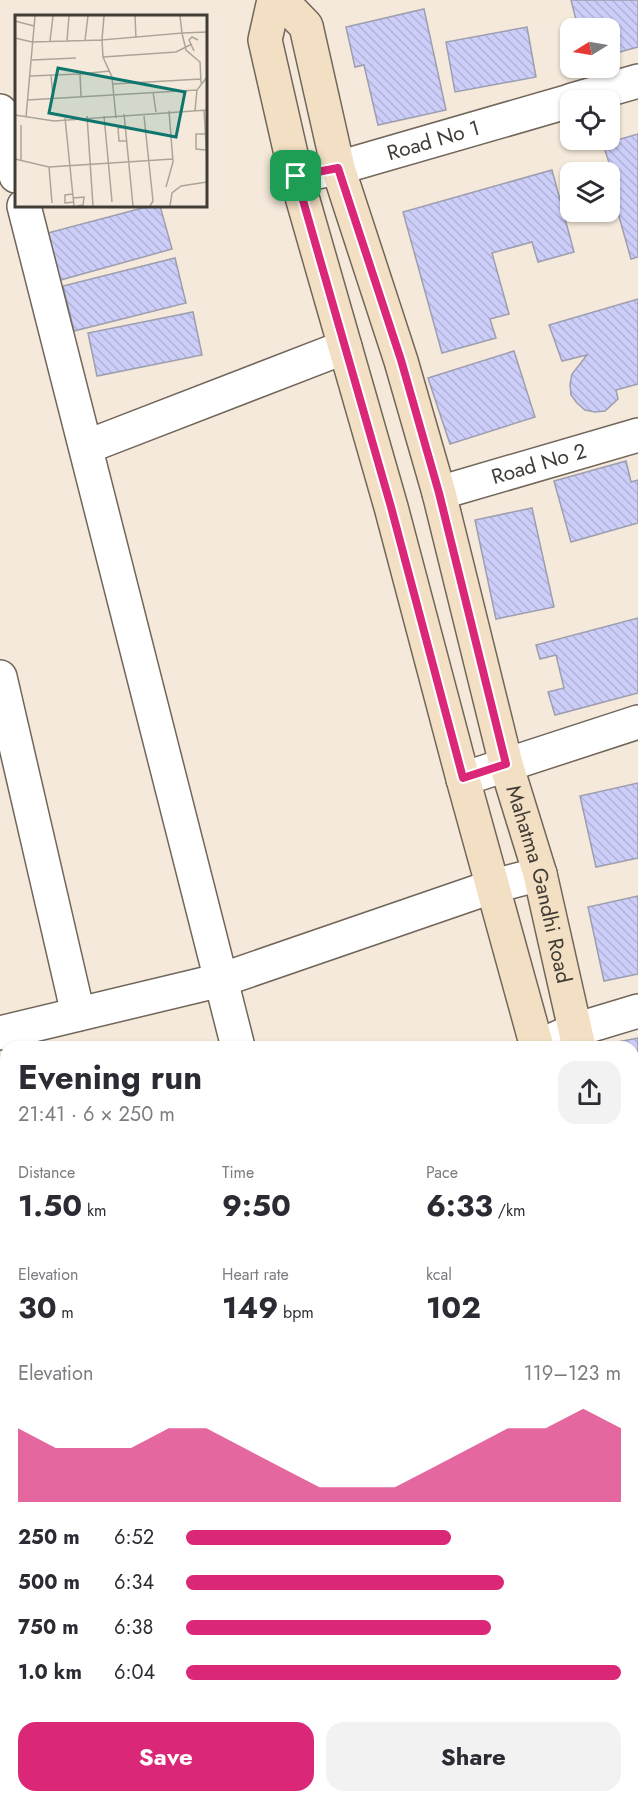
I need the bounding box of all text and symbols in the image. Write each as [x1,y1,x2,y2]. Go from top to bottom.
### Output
inset map [15,15,207,207]
north arrow [560,18,620,78]
map controls [560,18,620,222]
button: locate [560,90,620,150]
street label: Road No 1 [383,113,483,168]
pin [270,150,321,201]
icon: arrive [279,159,312,192]
button: layers [560,162,620,222]
street label: Road No 2 [488,436,590,492]
street label: Mahatma Gandhi Road [498,782,579,986]
text: Evening run [18,1054,202,1101]
button: share [558,1061,621,1124]
text: 21:41 · 6 × 250 m [18,1100,175,1129]
text: Distance [18,1161,75,1184]
text: Time [222,1161,254,1184]
text: Pace [426,1161,458,1184]
text: 1.50 [18,1184,82,1227]
text: 9:50 [222,1184,291,1227]
text: 6:33 [426,1184,493,1227]
text: km [82,1199,106,1222]
text: /km [493,1199,526,1222]
text: Elevation [18,1263,78,1286]
text: Heart rate [222,1263,289,1286]
text: kcal [426,1263,452,1286]
text: 30 [18,1286,57,1329]
text: 149 [222,1286,278,1329]
text: 102 [426,1286,481,1329]
text: m [57,1301,74,1324]
text: bpm [278,1301,314,1324]
text: Elevation [18,1359,93,1388]
text: 119–123 m [524,1359,621,1388]
text: 250 m [18,1523,80,1552]
text: 6:52 [114,1523,154,1552]
text: 500 m [18,1568,80,1597]
text: 6:34 [114,1568,154,1597]
text: 750 m [18,1613,79,1642]
text: 6:38 [114,1613,153,1642]
text: 1.0 km [18,1658,82,1687]
text: 6:04 [114,1658,155,1687]
button: Save [18,1722,314,1791]
button: Share [326,1722,621,1791]

